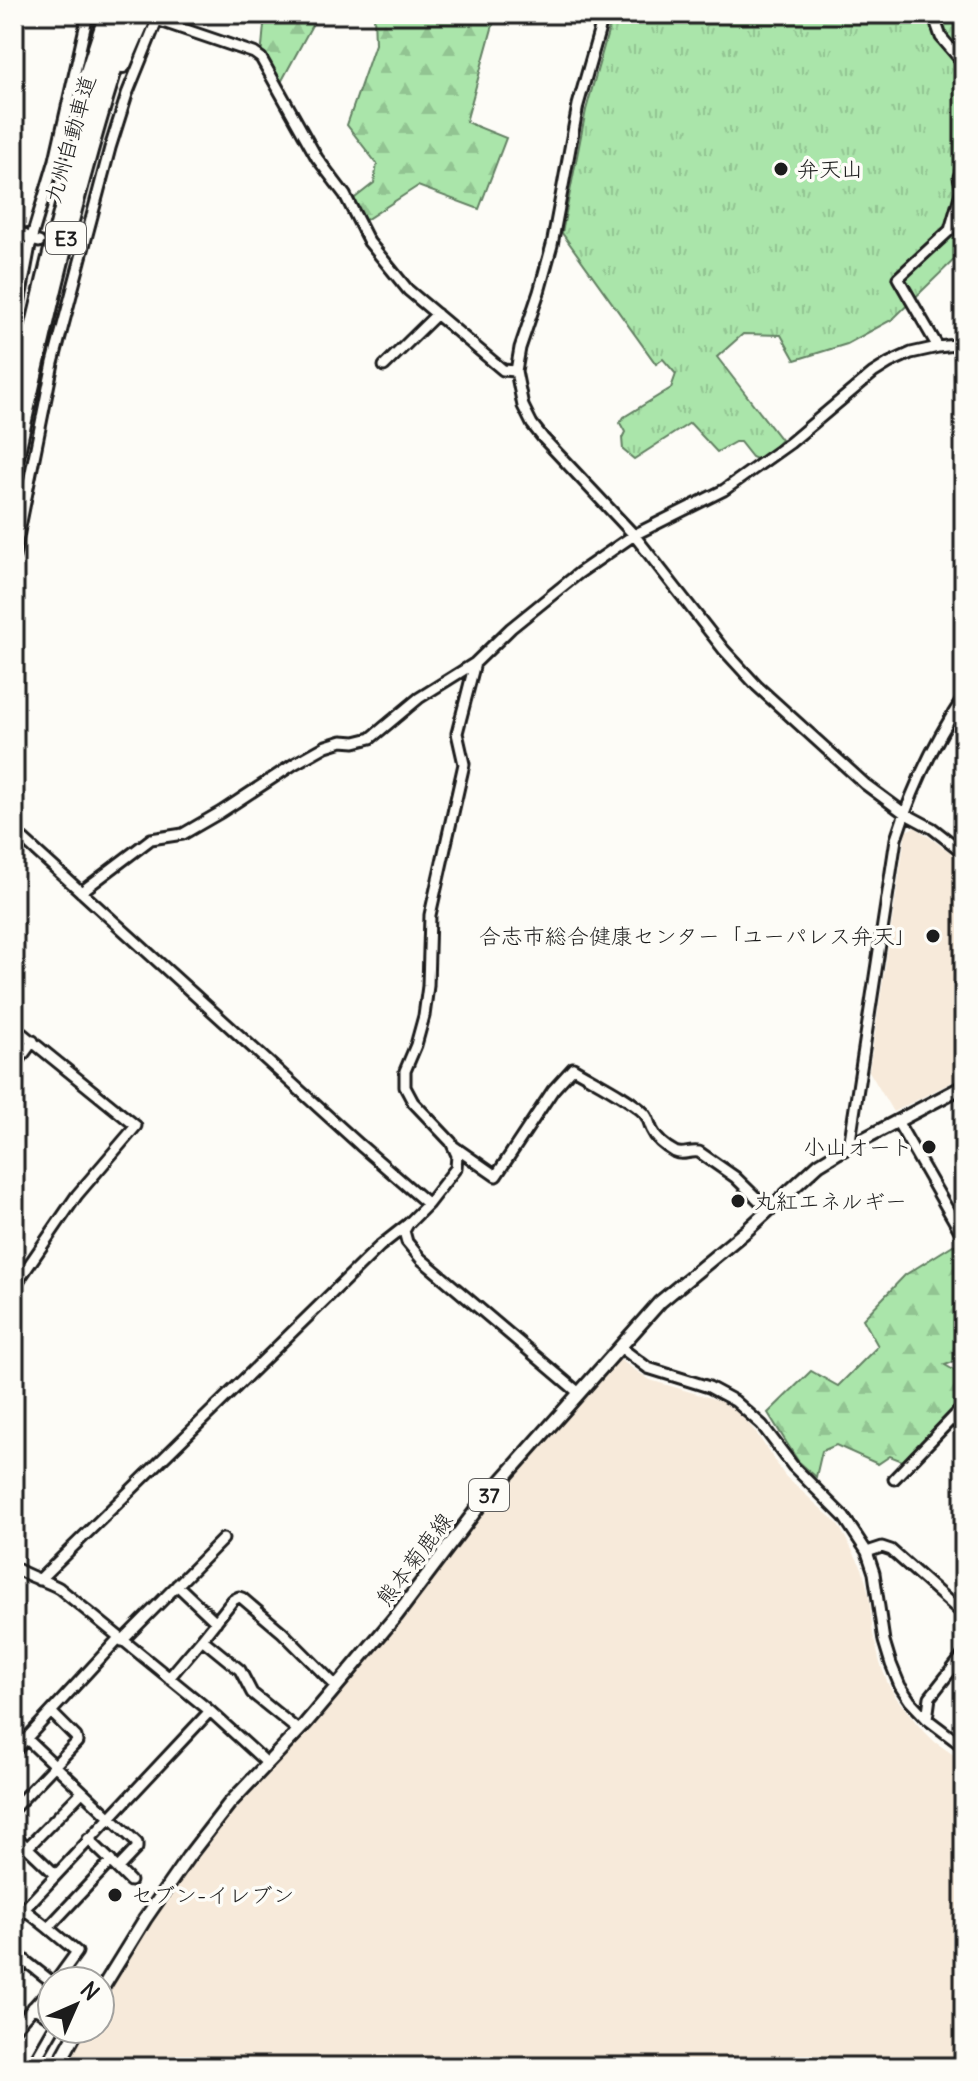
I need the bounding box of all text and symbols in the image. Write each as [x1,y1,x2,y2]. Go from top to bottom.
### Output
street label: 九州自動車道 [38,72,102,206]
place label: 弁天山 [797,155,863,183]
marker: 弁天山 [772,160,790,178]
road number: E3 [46,222,86,254]
place label: 合志市総合健康センター「ユーパレス弁天」 [479,922,917,950]
marker: 合志市総合健康センター「ユーパレス弁天」 [924,927,942,945]
place label: 小山オート [803,1133,913,1161]
marker: 小山オート [920,1138,938,1156]
place label: 丸紅エネルギー [754,1187,907,1215]
marker: 丸紅エネルギー [729,1192,747,1210]
road number: 37 [469,1479,509,1511]
street label: 熊本菊鹿線 [370,1507,458,1611]
place label: セブン-イレブン [131,1881,294,1909]
marker: セブン-イレブン [106,1886,124,1904]
north arrow [36,1965,116,2045]
text: N [75,1976,105,2006]

